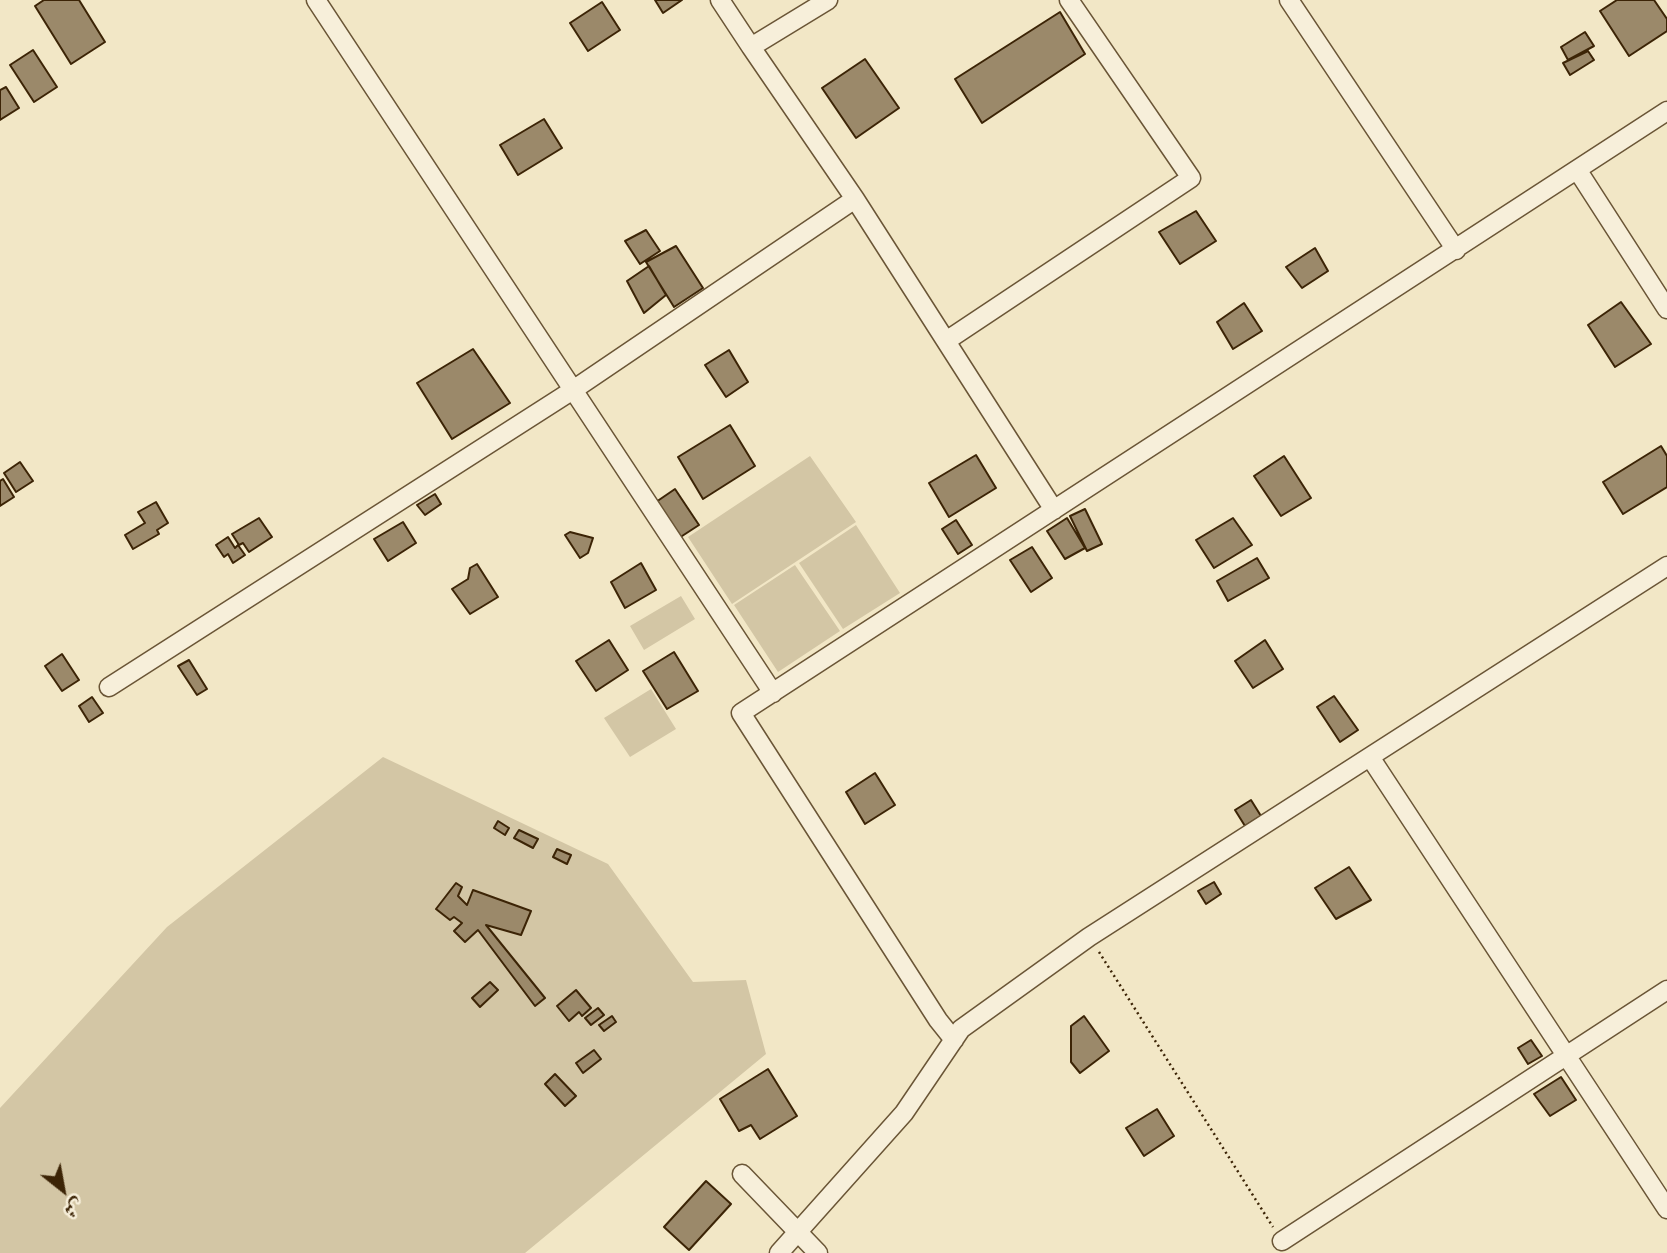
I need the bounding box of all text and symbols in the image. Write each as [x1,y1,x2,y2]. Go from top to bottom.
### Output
north arrow [28,1155,98,1225]
text: ش [59,1192,89,1224]

